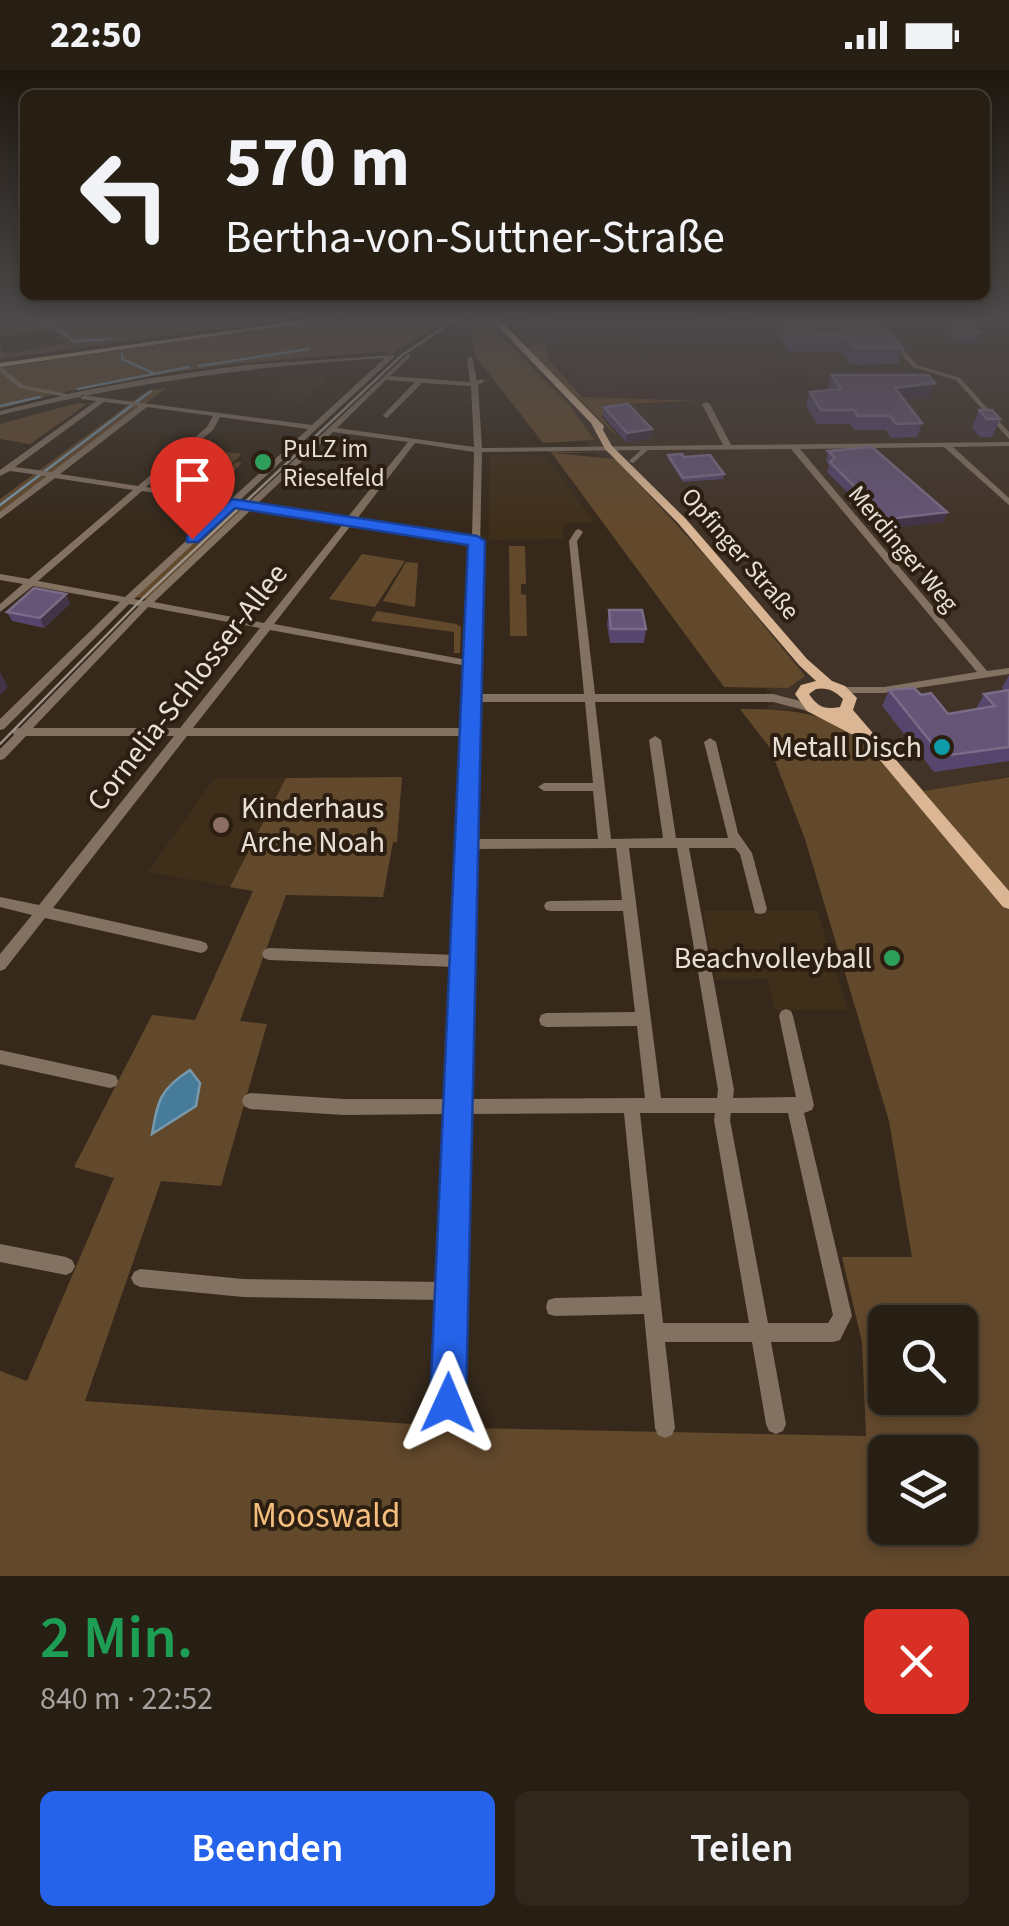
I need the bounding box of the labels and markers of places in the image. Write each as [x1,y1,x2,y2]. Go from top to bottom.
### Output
place label: PuLZ im Rieselfeld [283,431,385,496]
pin [150,437,235,540]
marker: PuLZ im Rieselfeld [252,451,274,473]
place label: Metall Disch [771,726,922,769]
marker: Metall Disch [931,736,953,758]
place label: Kinderhaus Arche Noah [241,787,385,864]
marker: Kinderhaus Arche Noah [210,814,232,836]
place label: Beachvolleyball [674,937,872,980]
marker: Beachvolleyball [881,947,903,969]

